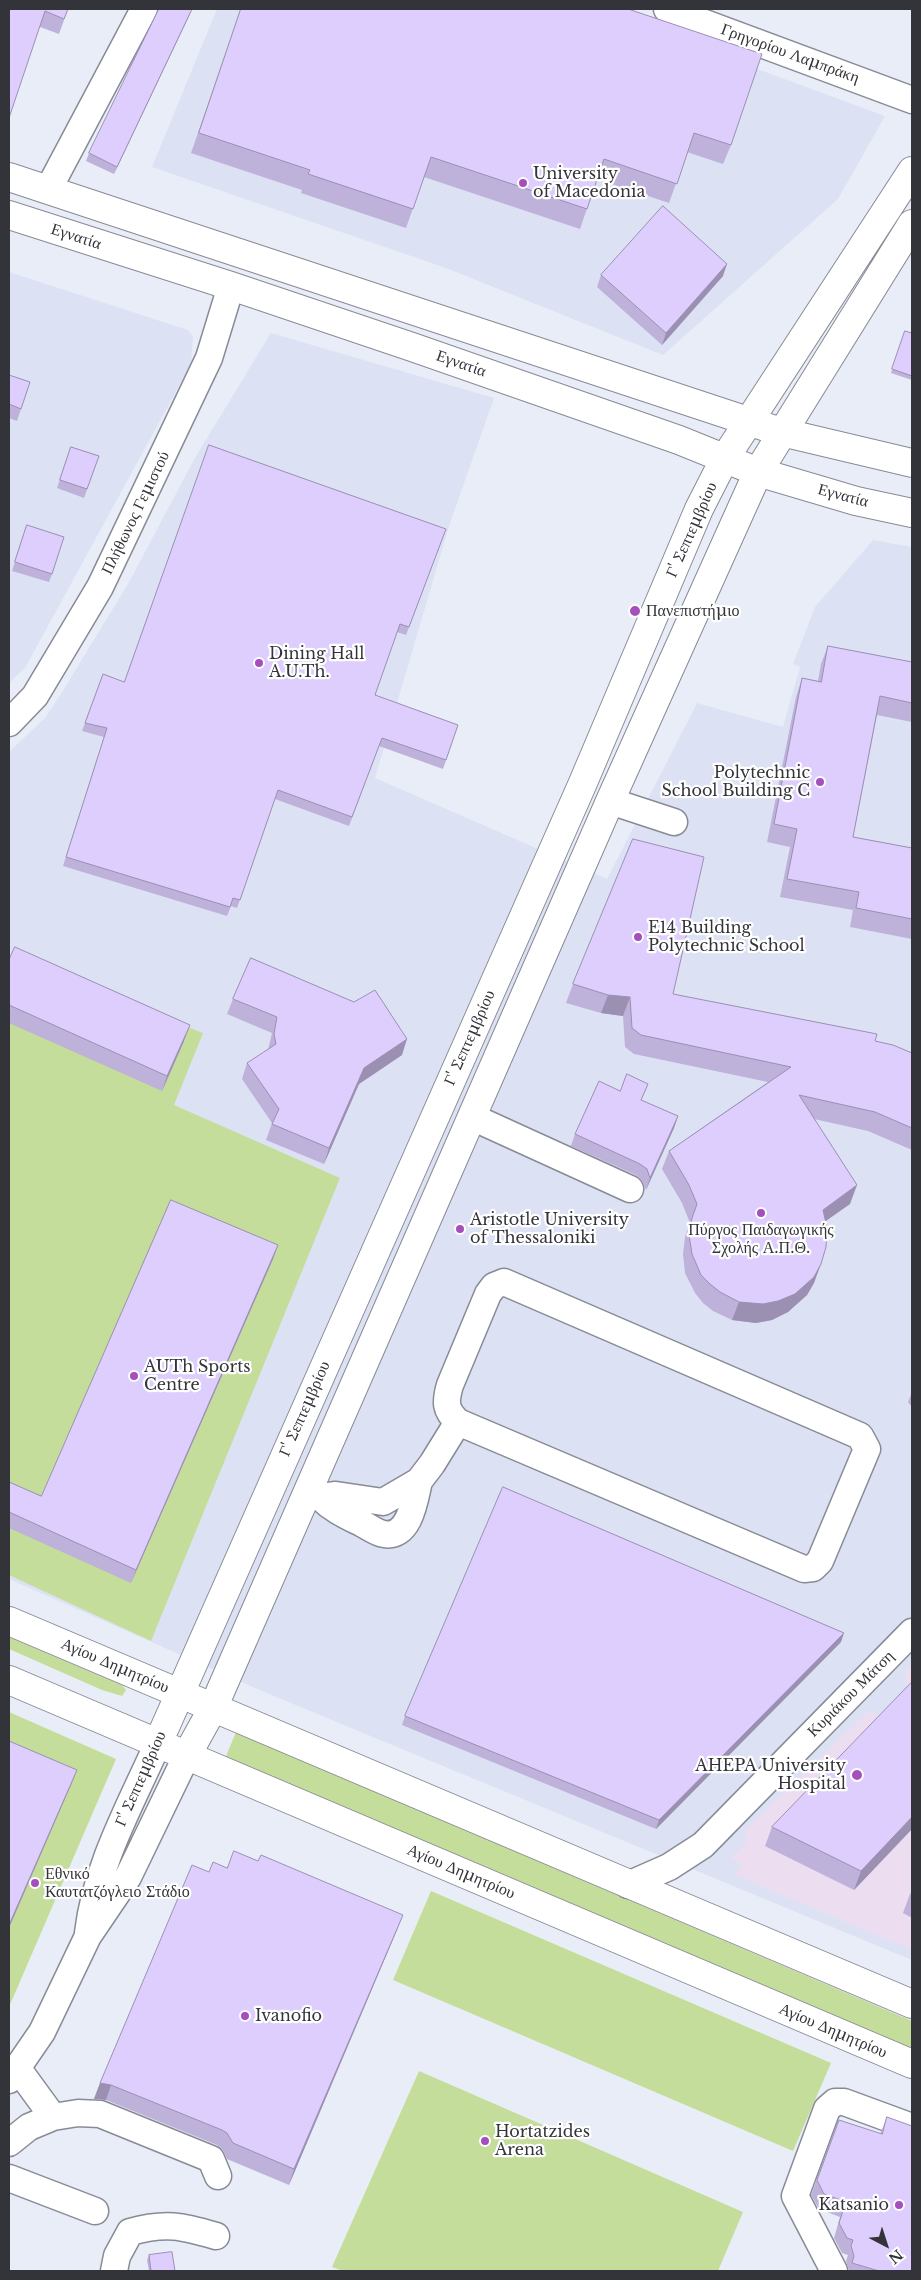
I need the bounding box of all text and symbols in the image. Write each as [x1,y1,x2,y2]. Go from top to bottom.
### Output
street label: Γρηγορίου Λαμπράκη [718,20,862,88]
place label: University of Macedonia [533,164,645,202]
marker: University of Macedonia [517,177,529,189]
street label: Εγνατία [49,220,103,254]
street label: Εγνατία [433,347,489,381]
street label: Πλήθωνος Γεμιστού [98,448,174,578]
street label: Γ' Σεπτεμβρίου [662,479,722,581]
street label: Εγνατία [816,480,870,512]
place label: Πανεπιστήμιο [646,601,740,621]
marker: Πανεπιστήμιο [628,604,642,618]
place label: Dining Hall A.U.Th. [269,644,364,682]
marker: Dining Hall A.U.Th. [253,657,265,669]
place label: Polytechnic School Building C [662,763,810,801]
marker: Polytechnic School Building C [814,776,826,788]
place label: E14 Building Polytechnic School [648,918,805,956]
marker: E14 Building Polytechnic School [632,931,644,943]
street label: Γ' Σεπτεμβρίου [440,987,500,1089]
marker: Πύργος Παιδαγωγικής Σχολής Α.Π.Θ. [755,1207,767,1219]
place label: Aristotle University of Thessaloniki [470,1210,629,1248]
place label: Πύργος Παιδαγωγικής Σχολής Α.Π.Θ. [688,1220,834,1258]
marker: Aristotle University of Thessaloniki [454,1223,466,1235]
place label: AUTh Sports Centre [144,1357,250,1395]
street label: Γ' Σεπτεμβρίου [275,1358,335,1460]
marker: AUTh Sports Centre [128,1370,140,1382]
street label: Αγίου Δημητρίου [58,1635,172,1697]
street label: Κυριάκου Μάτση [804,1647,898,1741]
street label: Γ' Σεπτεμβρίου [111,1728,171,1830]
place label: AHEPA University Hospital [695,1756,846,1794]
marker: AHEPA University Hospital [850,1768,864,1782]
street label: Αγίου Δημητρίου [404,1841,518,1903]
place label: Εθνικό Καυτατζόγλειο Στάδιο [45,1864,190,1902]
marker: Εθνικό Καυτατζόγλειο Στάδιο [29,1877,41,1889]
street label: Αγίου Δημητρίου [776,2000,890,2062]
place label: Ivanofio [255,2006,322,2026]
marker: Ivanofio [239,2010,251,2022]
place label: Hortatzides Arena [495,2122,590,2160]
marker: Hortatzides Arena [479,2135,491,2147]
place label: Katsanio [819,2195,889,2215]
marker: Katsanio [893,2199,905,2211]
north arrow [861,2220,911,2270]
text: N [885,2245,906,2268]

